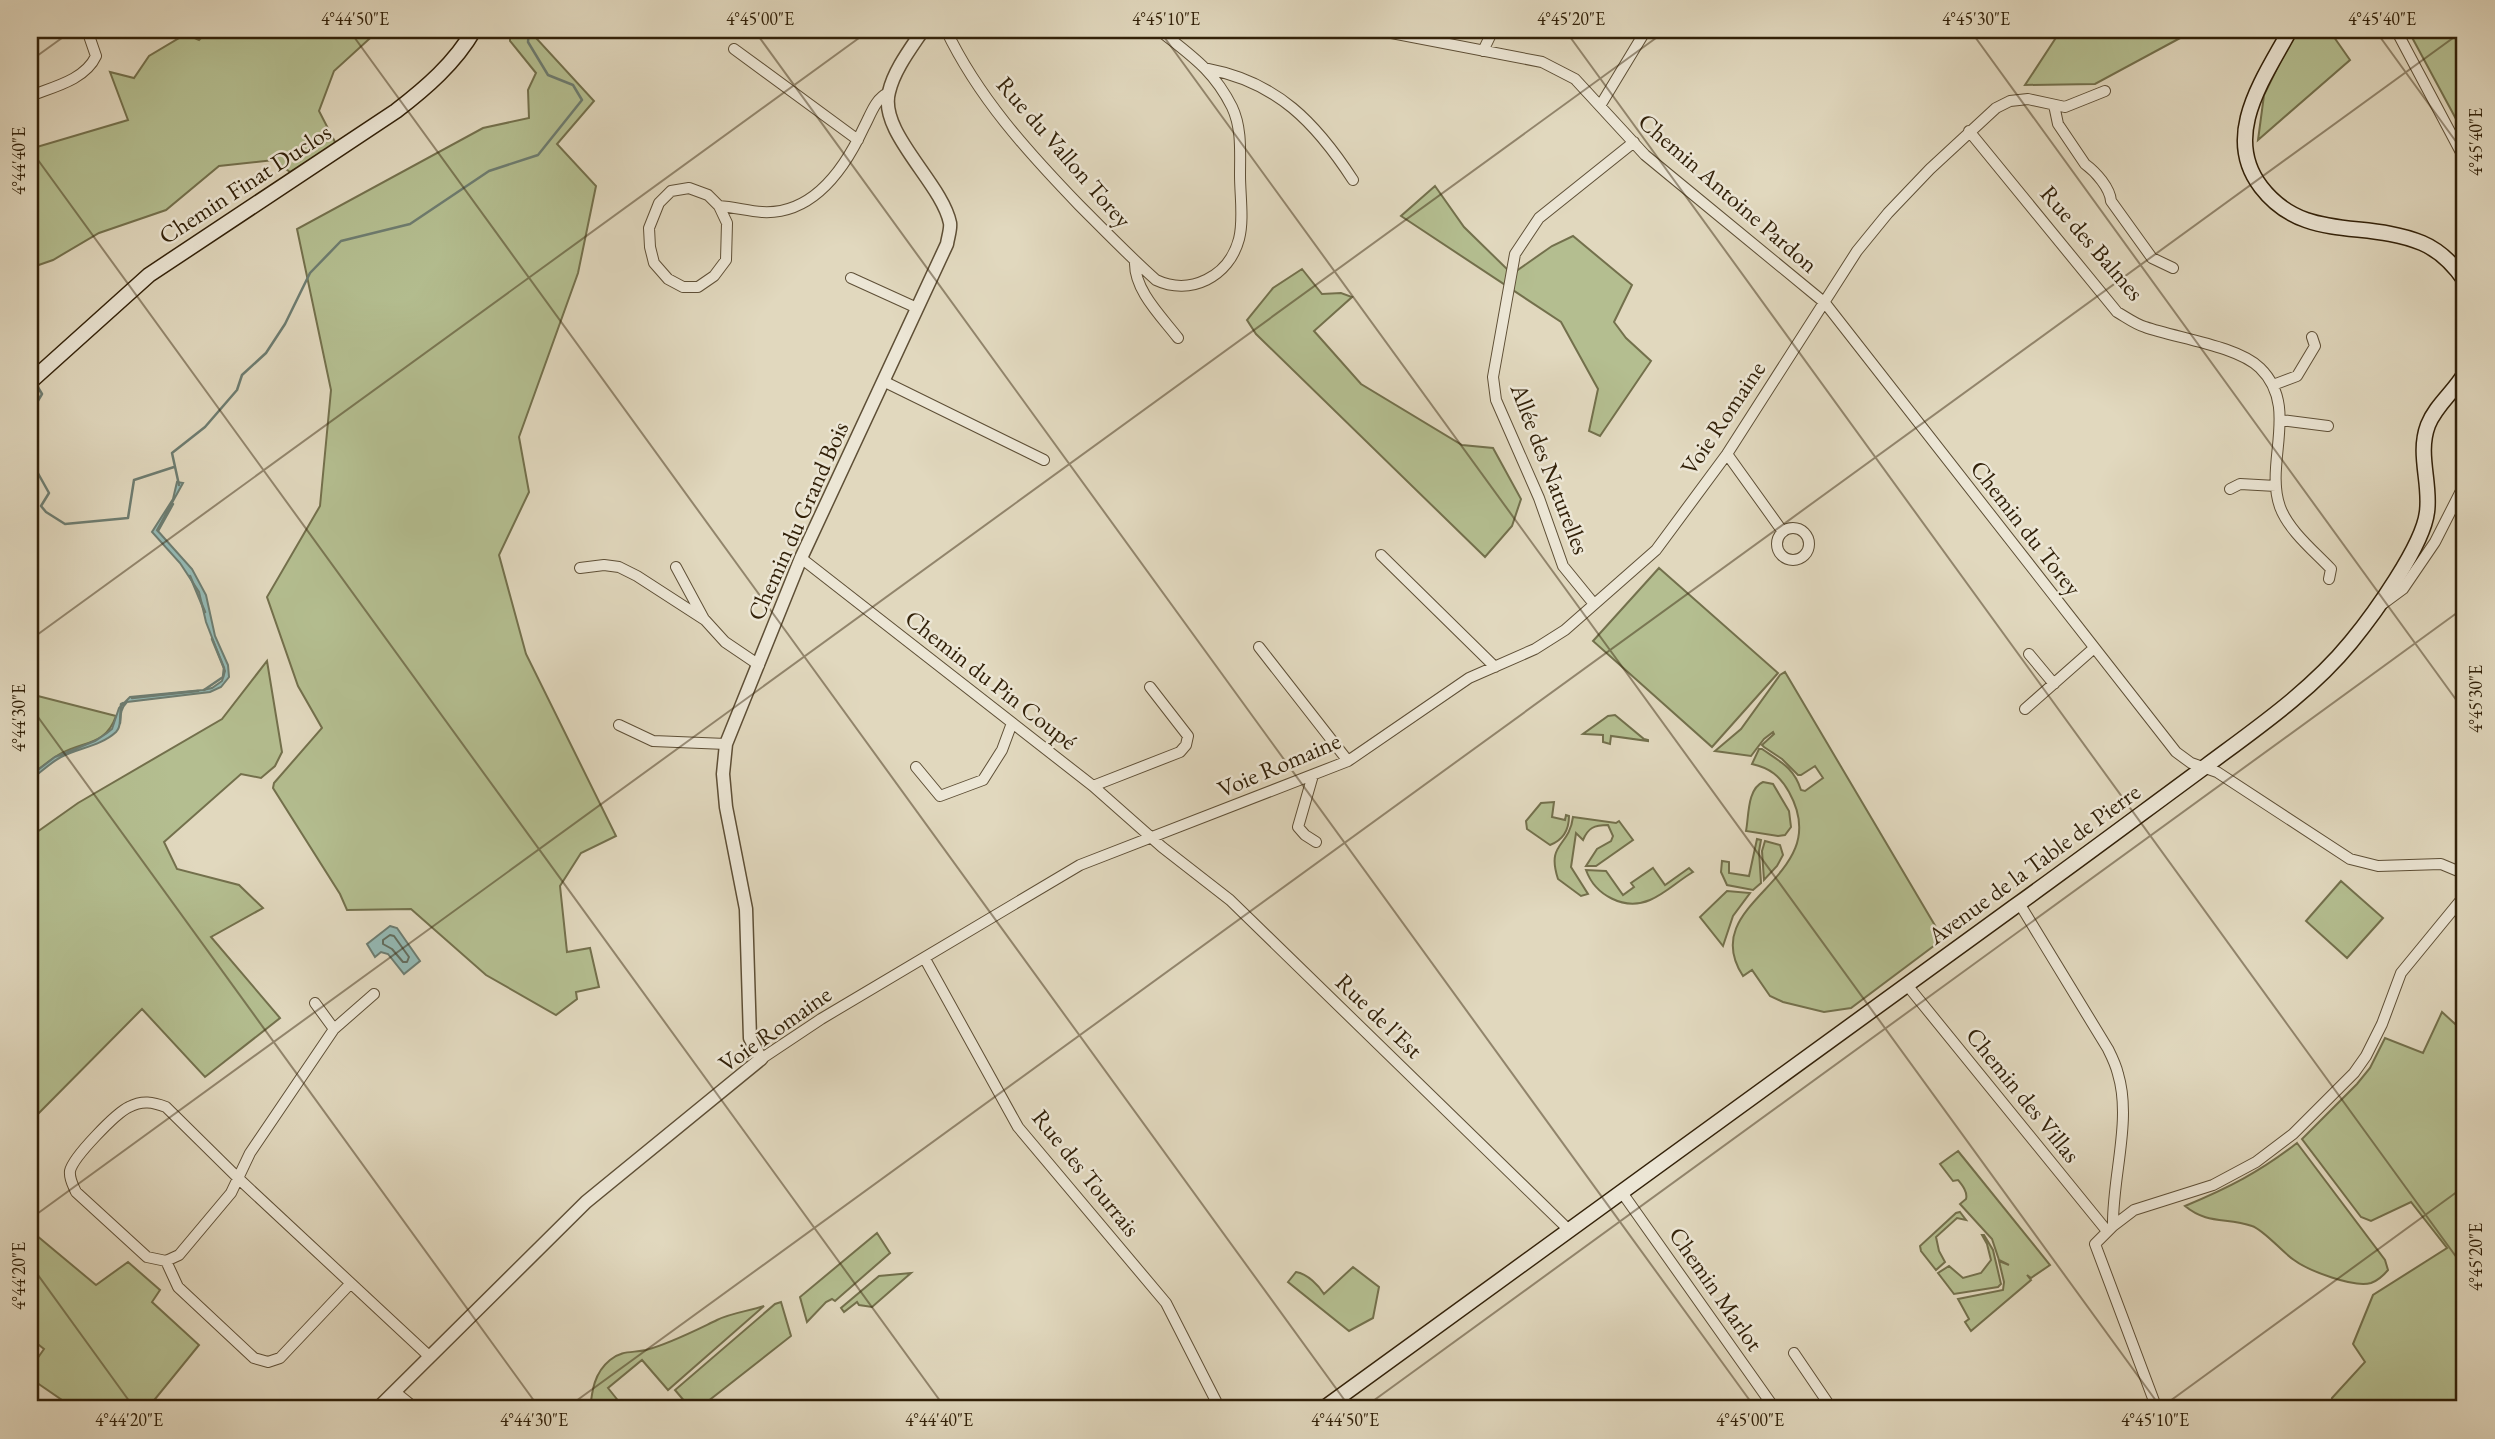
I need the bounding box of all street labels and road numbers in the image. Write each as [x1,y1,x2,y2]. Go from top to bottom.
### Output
street label: Rue du Vallon Torey [990,69,1139,234]
street label: Chemin Antoine Pardon [1632,106,1825,279]
street label: Chemin Finat Duclos [153,116,337,251]
street label: Rue des Balmes [2034,178,2151,307]
street label: Voie Romaine [1673,355,1772,481]
street label: Allée des Naturelles [1503,378,1597,559]
street label: Chemin du Grand Bois [740,416,855,625]
street label: Chemin du Torey [1964,454,2089,602]
street label: Chemin du Pin Coupé [899,603,1084,757]
street label: Voie Romaine [1213,725,1345,804]
street label: Avenue de la Table de Pierre [1920,776,2146,952]
street label: Rue de l'Est [1329,966,1430,1065]
street label: Voie Romaine [712,978,837,1079]
street label: Chemin des Villas [1959,1021,2087,1169]
street label: Rue des Tourrais [1025,1103,1147,1243]
street label: Chemin Marlot [1662,1221,1771,1357]

